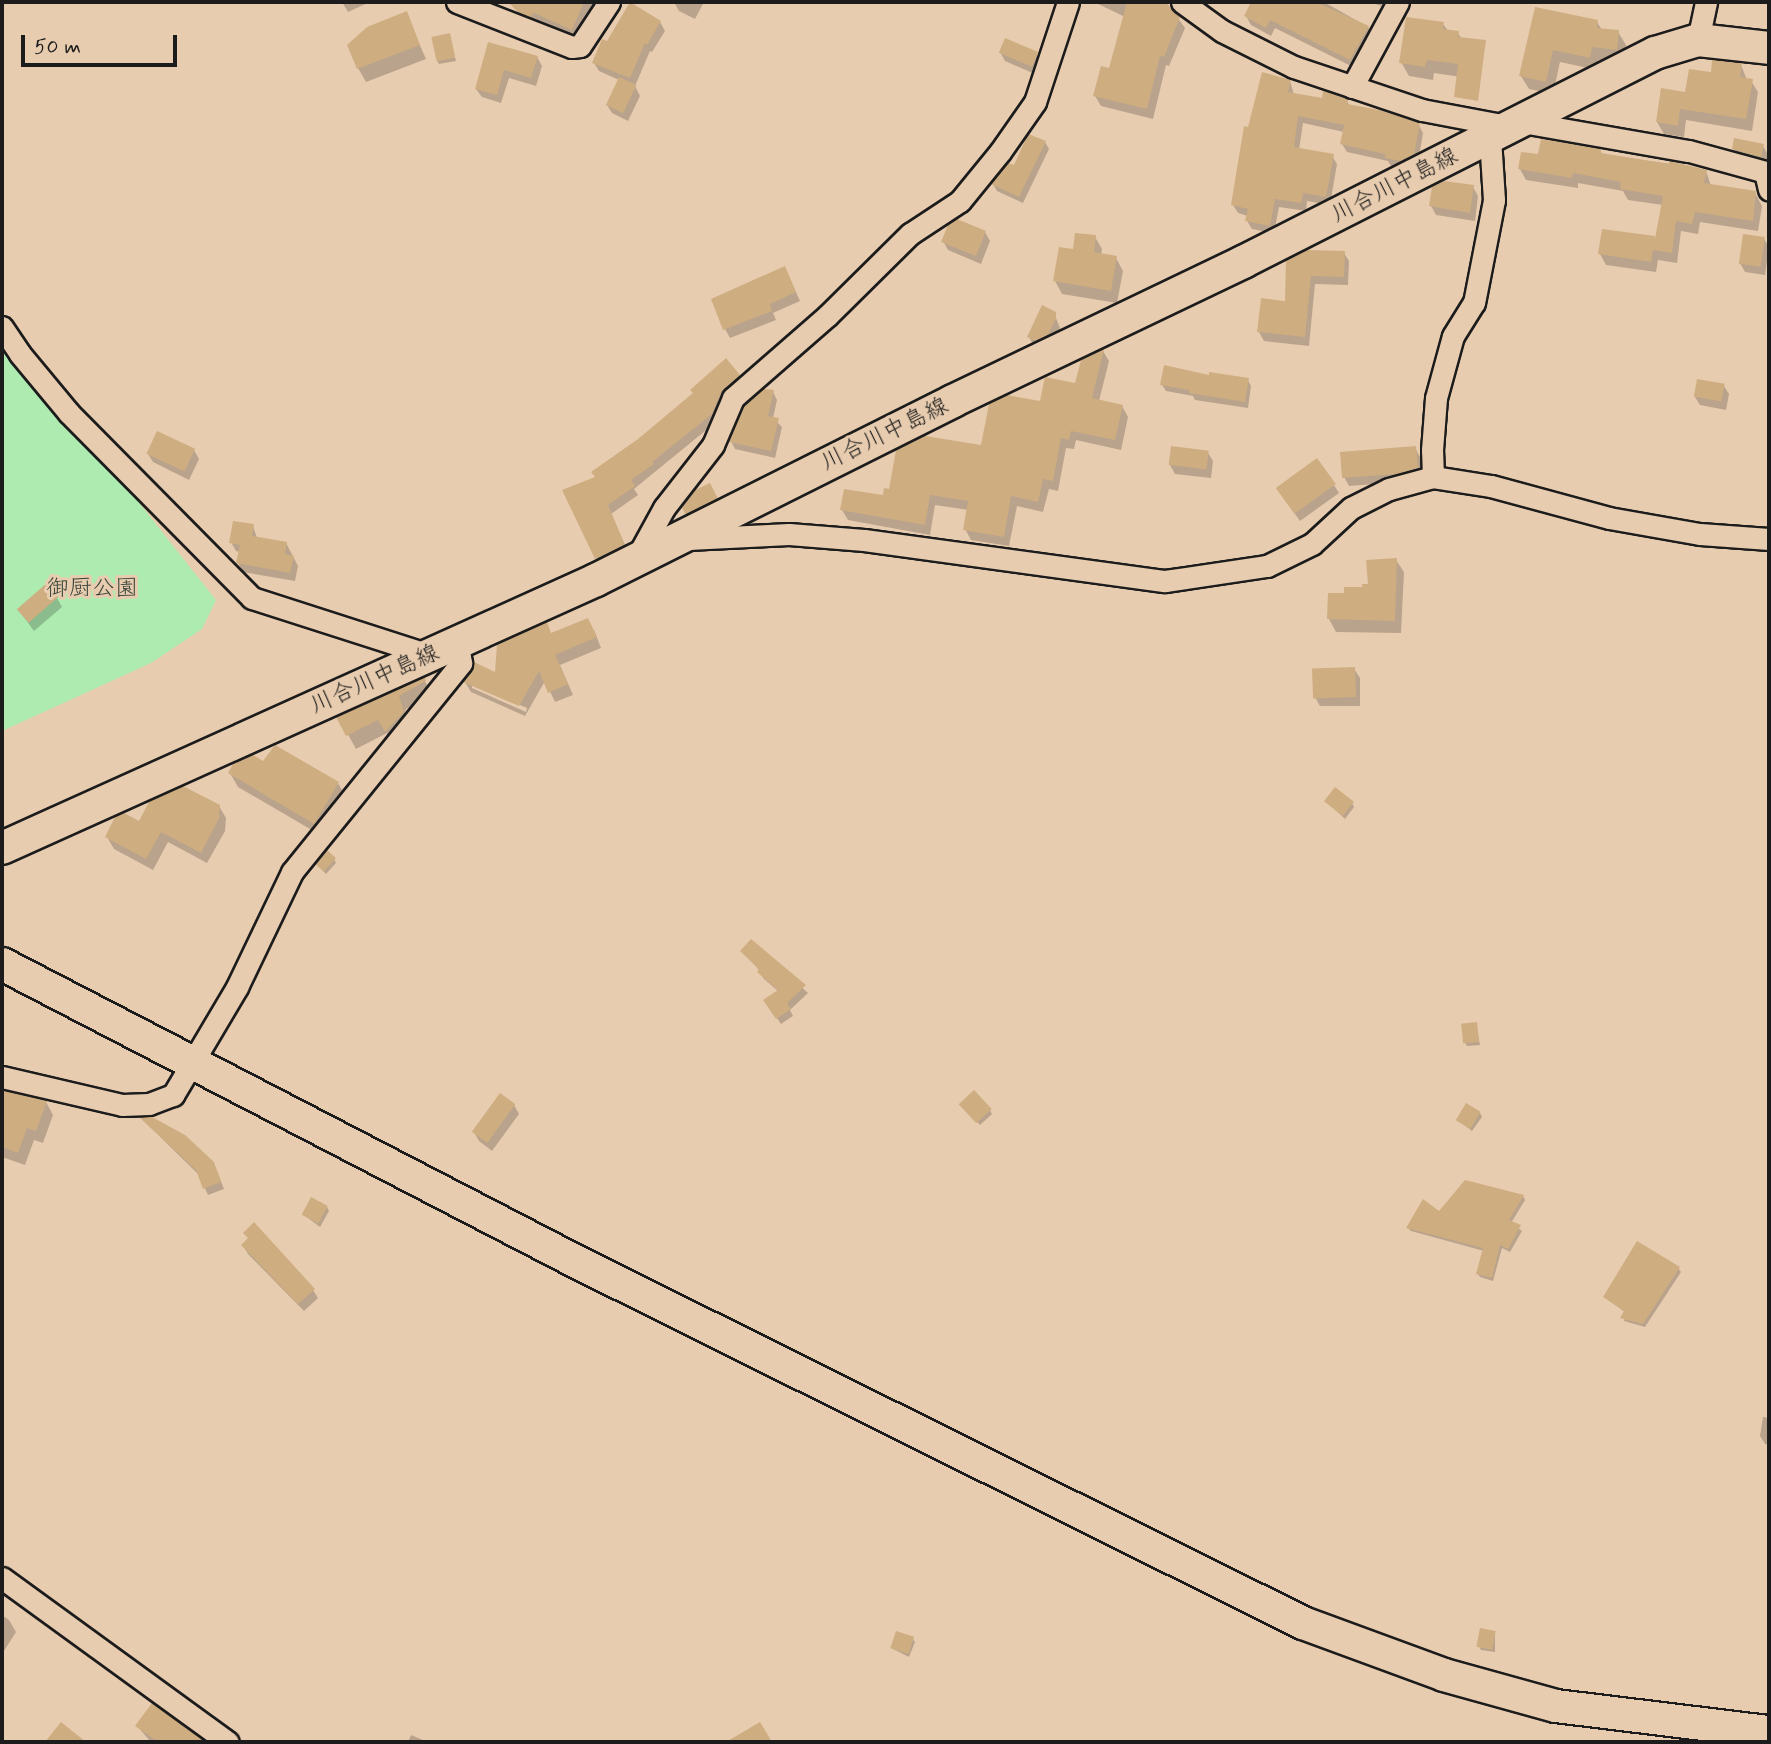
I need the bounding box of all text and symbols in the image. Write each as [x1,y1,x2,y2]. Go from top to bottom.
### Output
scale bar [24,21,180,65]
text: 50 m [34,33,81,61]
street label: 川合川中島線 [1327,142,1463,230]
street label: 川合川中島線 [817,392,953,478]
park label: 御厨公園 [46,575,138,603]
street label: 川合川中島線 [306,639,444,721]

